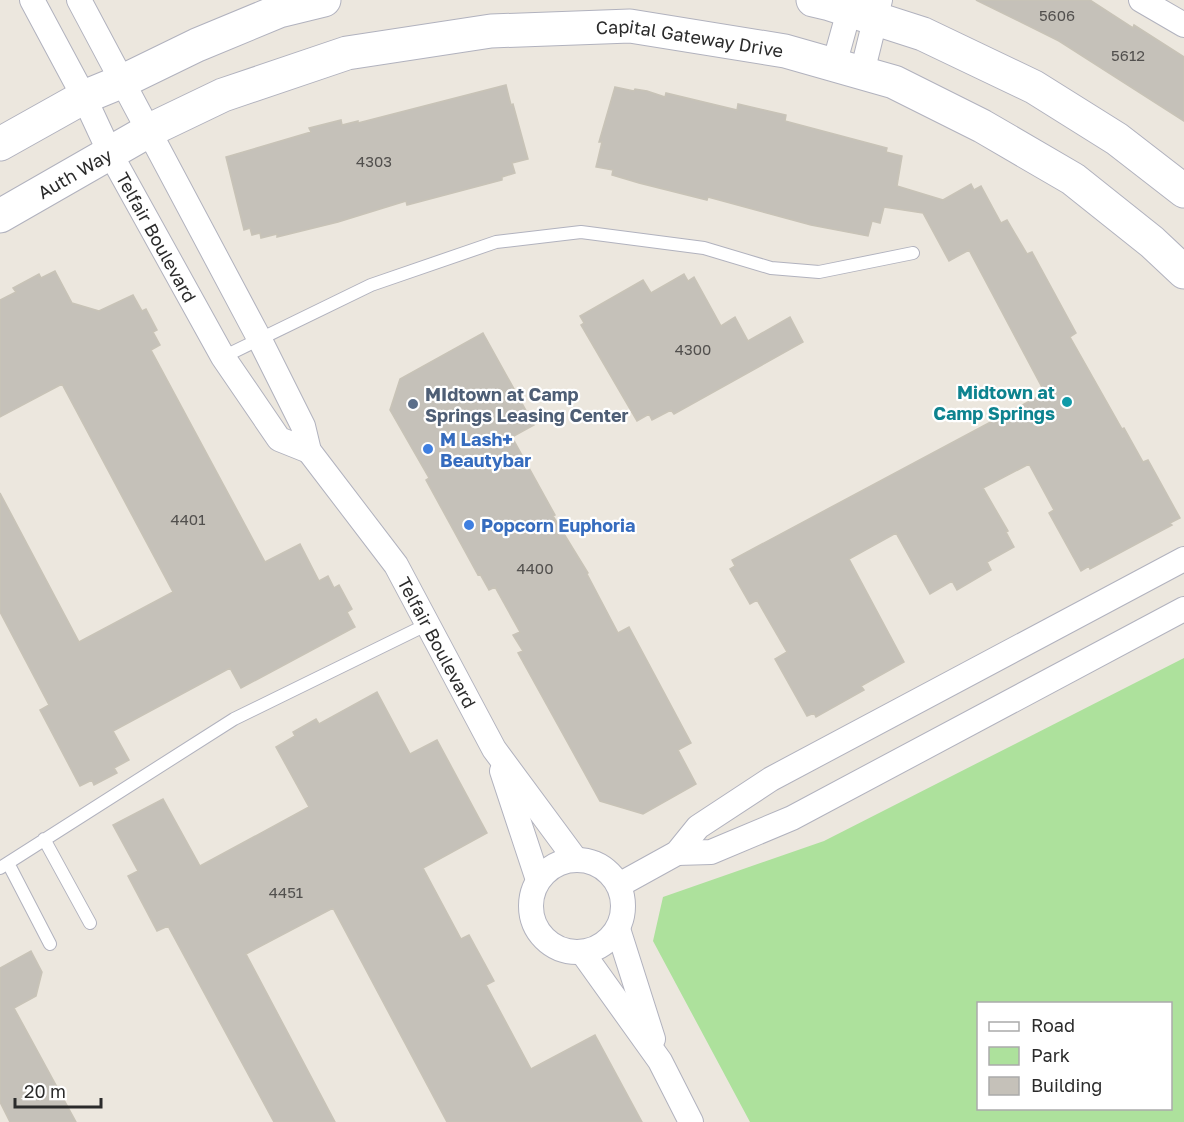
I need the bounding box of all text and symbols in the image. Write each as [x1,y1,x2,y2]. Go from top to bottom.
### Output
house number: 5606 [1039,6,1075,24]
street label: Capital Gateway Drive [595,15,785,62]
house number: 5612 [1111,46,1145,64]
street label: Auth Way [34,143,116,203]
house number: 4303 [356,152,392,170]
street label: Telfair Boulevard [112,168,201,306]
house number: 4300 [675,340,711,358]
place label: Midtown at Camp Springs [933,381,1055,424]
place label: MIdtown at Camp Springs Leasing Center [425,383,629,426]
marker: Midtown at Camp Springs [1060,395,1074,409]
marker: MIdtown at Camp Springs Leasing Center [406,397,420,411]
place label: M Lash+ Beautybar [440,428,531,471]
marker: M Lash+ Beautybar [421,442,435,456]
house number: 4401 [171,510,205,528]
place label: Popcorn Euphoria [481,514,635,536]
marker: Popcorn Euphoria [462,518,476,532]
house number: 4400 [517,559,553,577]
street label: Telfair Boulevard [393,573,481,712]
house number: 4451 [269,883,303,901]
legend [977,1002,1172,1110]
text: Road [1031,1014,1075,1036]
text: Park [1031,1044,1070,1066]
scale bar [15,1071,100,1109]
text: Building [1031,1074,1102,1096]
text: 20 m [24,1080,66,1102]

